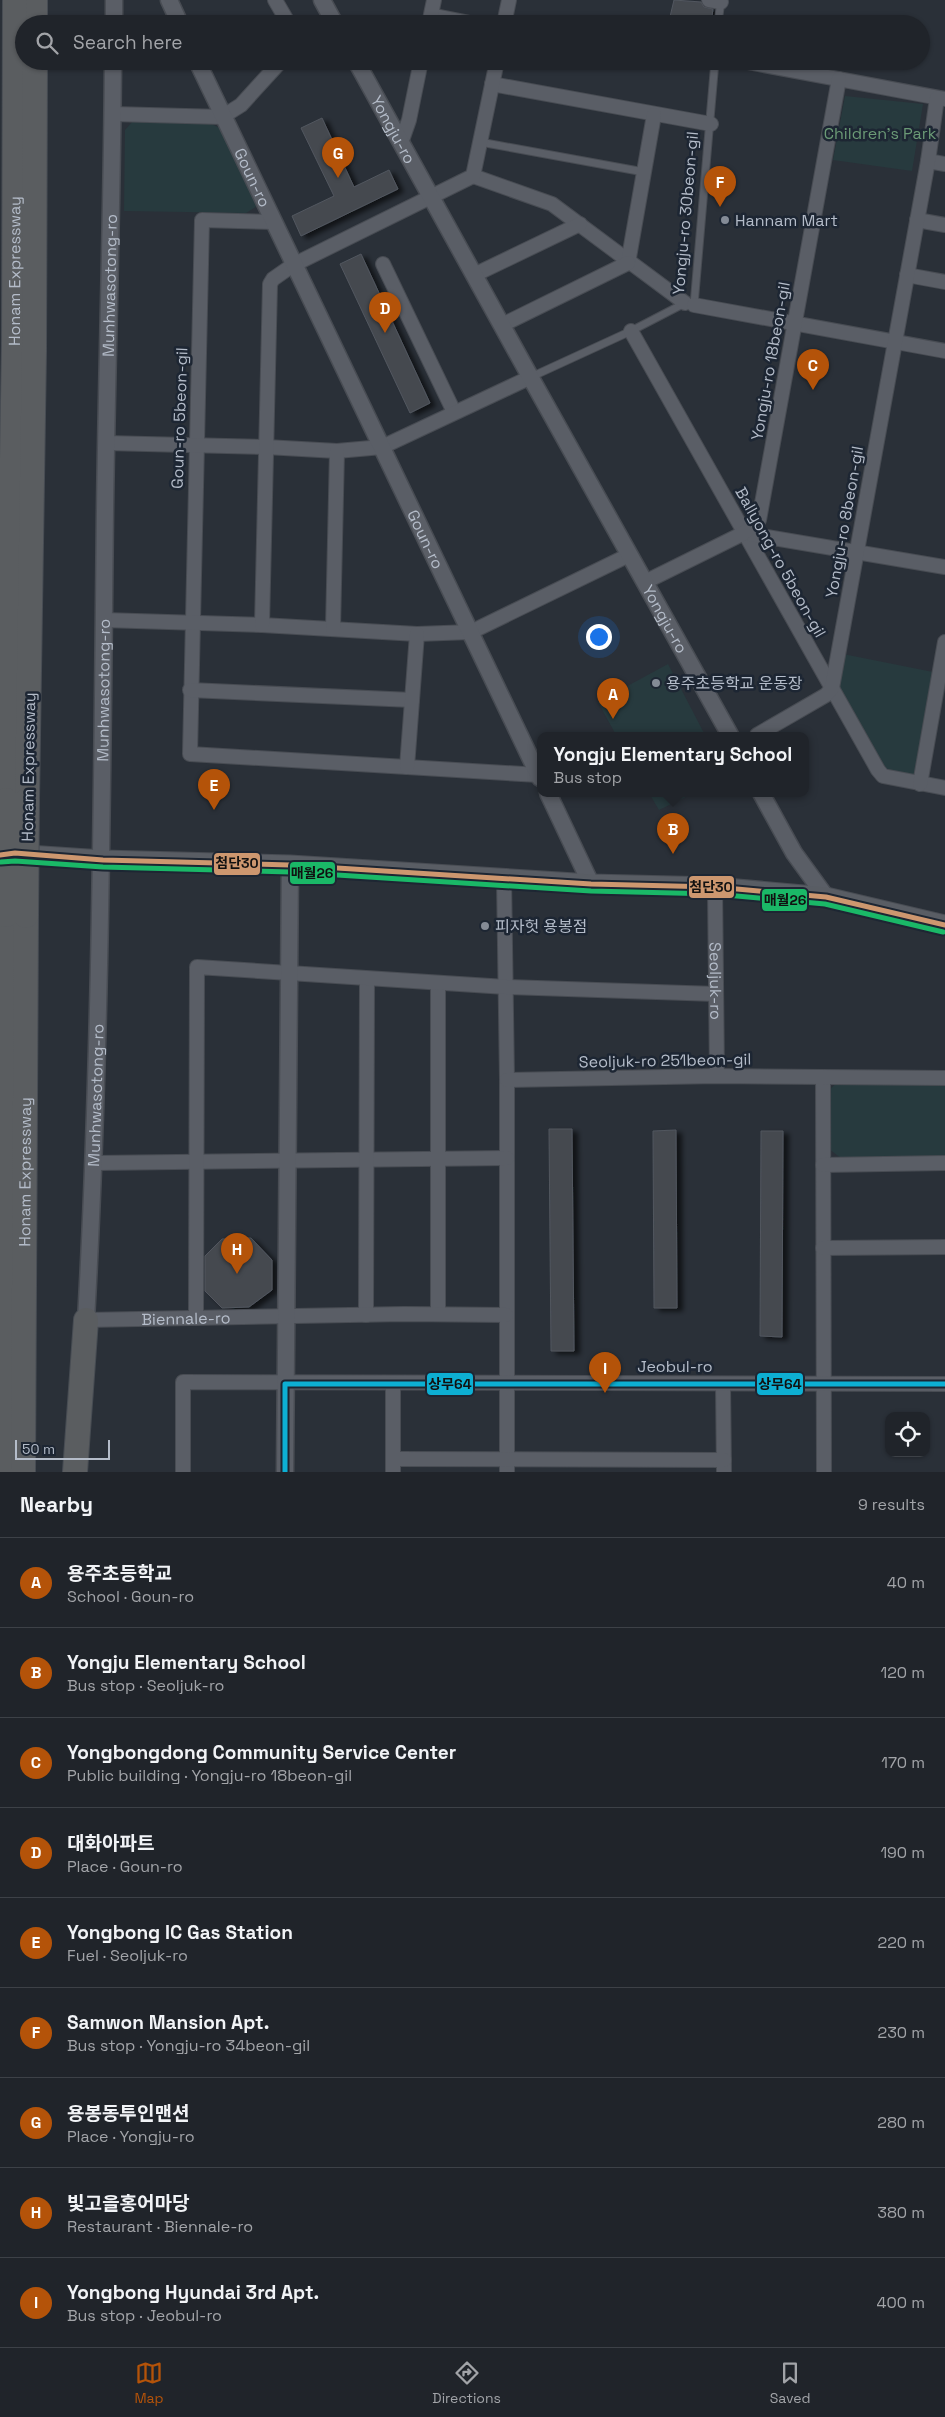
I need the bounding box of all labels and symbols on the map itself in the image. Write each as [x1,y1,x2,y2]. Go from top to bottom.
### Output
street label: Yongju-ro [366,92,420,168]
park label: Children's Park [824,123,937,144]
street label: Yongju-ro 30beon-gil [668,130,703,296]
pin: G [322,137,354,178]
street label: Goun-ro [229,145,275,211]
pin: F [704,166,736,207]
street label: Honam Expressway [4,196,25,346]
place label: Hannam Mart [735,210,838,231]
street label: Munhwasotong-ro [98,214,122,357]
marker: Hannam Mart [719,214,731,226]
street label: Yongju-ro 18beon-gil [746,280,795,442]
pin: D [369,292,401,333]
street label: Goun-ro 5beon-gil [167,347,192,489]
pin: C [797,349,829,390]
street label: Yongju-ro 8beon-gil [821,444,868,600]
street label: Ballyong-ro 5beon-gil [730,483,831,641]
street label: Goun-ro [402,506,448,572]
street label: Yongju-ro [637,581,692,657]
street label: Munhwasotong-ro [92,619,115,762]
your location [586,624,612,650]
place label: 용주초등학교 운동장 [666,673,803,694]
marker: 용주초등학교 운동장 [650,677,662,689]
pin: A [597,678,629,719]
street label: Honam Expressway [17,692,40,842]
pin: E [198,769,230,810]
pin: B [657,813,689,854]
line badge: 첨단30 [213,852,261,876]
text: 첨단30 [215,854,259,872]
line badge: 매월26 [289,861,336,885]
text: 매월26 [291,864,334,882]
line badge: 첨단30 [688,875,735,899]
text: 첨단30 [689,878,733,896]
line badge: 매월26 [761,888,808,912]
text: 매월26 [764,891,807,909]
place label: 피자헛 용봉점 [495,916,587,937]
marker: 피자헛 용봉점 [479,920,491,932]
street label: Seoljuk-ro [705,942,726,1020]
street label: Munhwasotong-ro [83,1023,109,1167]
street label: Seoljuk-ro 251beon-gil [579,1048,751,1073]
street label: Honam Expressway [14,1097,36,1247]
pin: H [221,1233,253,1274]
street label: Biennale-ro [141,1307,231,1330]
pin: I [589,1352,621,1393]
street label: Jeobul-ro [637,1356,713,1377]
line badge: 상무64 [426,1372,474,1396]
line badge: 상무64 [756,1372,804,1396]
text: 상무64 [428,1375,472,1393]
text: 상무64 [758,1375,802,1393]
scale bar [15,1437,110,1460]

